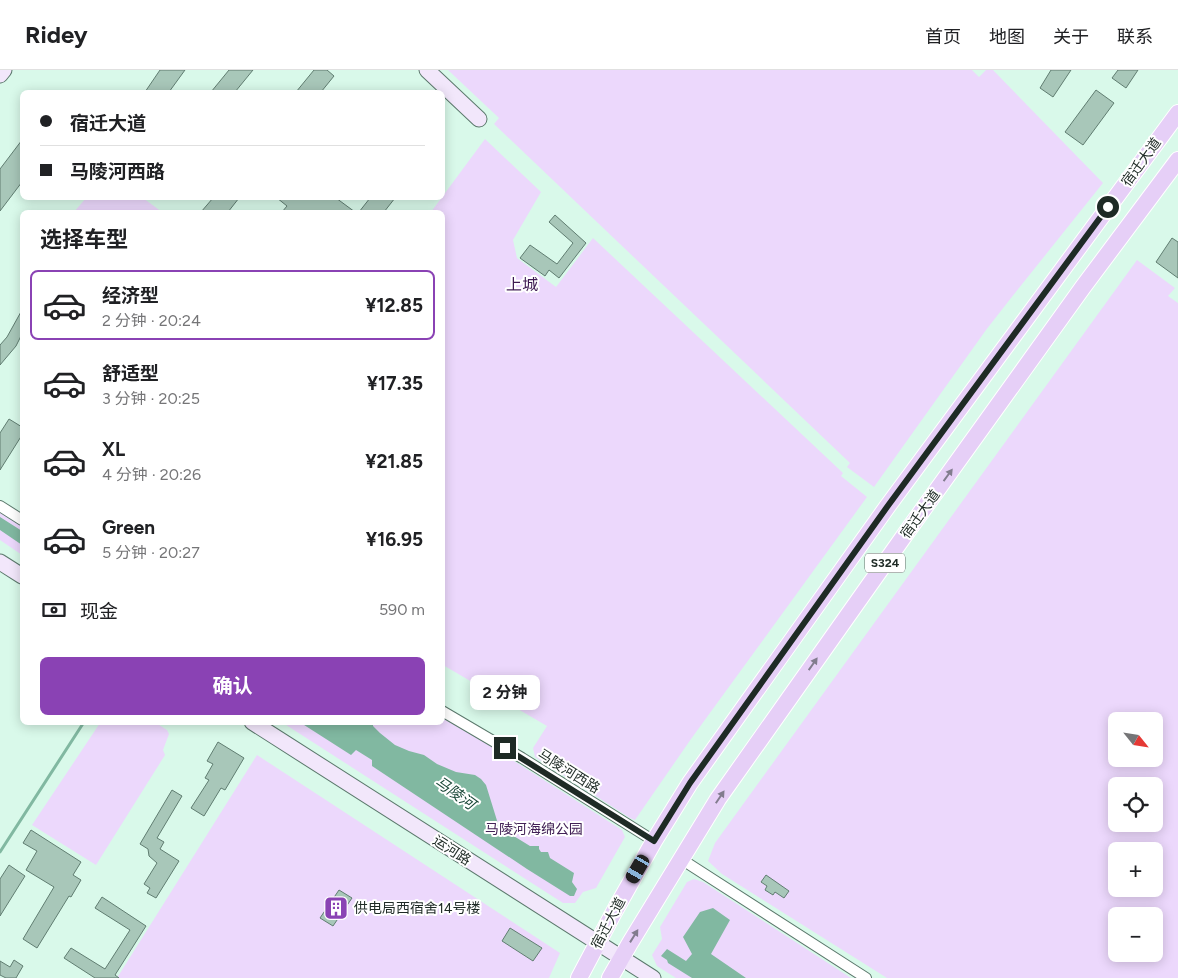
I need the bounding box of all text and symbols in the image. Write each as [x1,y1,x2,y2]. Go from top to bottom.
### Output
text: Ridey [25,20,88,49]
text: 首页 [925,26,961,48]
text: 地图 [989,26,1025,48]
text: 关于 [1053,26,1089,48]
text: 联系 [1117,26,1153,48]
text: 宿迁大道 [70,112,146,135]
street label: 宿迁大道 [1118,135,1165,190]
text: 马陵河西路 [70,160,165,183]
route start [1097,196,1119,218]
text: 选择车型 [40,226,128,253]
district label: 上城 [506,275,538,294]
icon: car [42,283,87,328]
text: 经济型 [102,284,159,307]
text: ¥12.85 [365,294,423,317]
text: 2 分钟 · 20:24 [102,311,201,330]
icon: car [42,361,87,406]
text: 舒适型 [102,362,159,385]
text: ¥17.35 [367,372,423,395]
text: 3 分钟 · 20:25 [102,389,200,408]
text: XL [102,438,125,461]
icon: car [42,439,87,484]
text: ¥21.85 [365,450,423,473]
text: 4 分钟 · 20:26 [102,465,201,484]
one-way arrow [943,468,953,482]
street label: 宿迁大道 [897,487,944,542]
text: Green [102,516,155,539]
icon: car [42,517,87,562]
text: ¥16.95 [366,528,423,551]
text: 5 分钟 · 20:27 [102,543,200,562]
road number: S324 [865,553,905,572]
icon: cash [40,596,68,624]
text: 现金 [80,600,118,623]
text: 590 m [379,600,425,619]
button: 确认 [40,657,425,715]
one-way arrow [808,658,818,671]
callout: 2 分钟 [470,676,540,710]
text: 2 分钟 [482,683,528,702]
north arrow [1108,712,1162,768]
map controls [1108,712,1163,962]
route end [494,737,516,759]
street label: 马陵河西路 [535,746,603,797]
water label: 马陵河 [431,773,481,815]
button: locate [1108,777,1163,832]
one-way arrow [715,791,724,804]
park label: 马陵河海绵公园 [485,821,583,838]
street label: 运河路 [429,832,474,869]
button: + [1108,842,1163,897]
car [624,852,651,886]
building icon: 供电局西宿舍14号楼 [323,895,349,921]
street label: 宿迁大道 [588,895,629,952]
place label: 供电局西宿舍14号楼 [354,900,480,917]
button: − [1108,907,1163,962]
one-way arrow [630,929,639,942]

